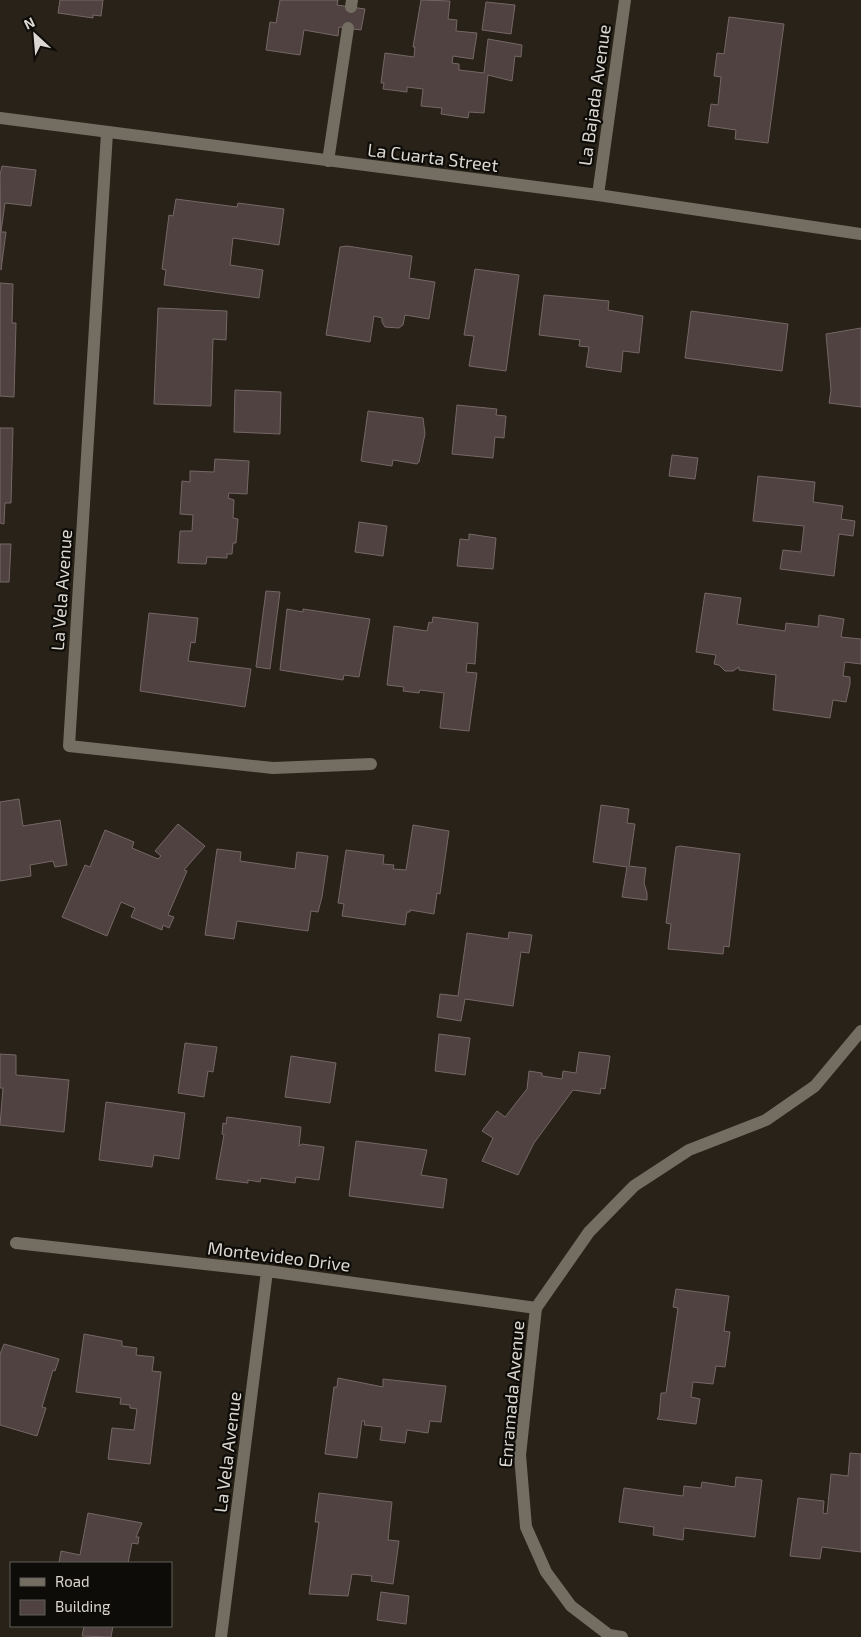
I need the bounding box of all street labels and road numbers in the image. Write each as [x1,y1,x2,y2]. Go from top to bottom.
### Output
street label: La Bajada Avenue [573,23,615,167]
street label: La Cuarta Street [366,138,500,176]
street label: La Vela Avenue [46,528,76,652]
street label: Montevideo Drive [206,1236,352,1276]
street label: Enramada Avenue [494,1320,528,1468]
street label: La Vela Avenue [209,1390,245,1514]

